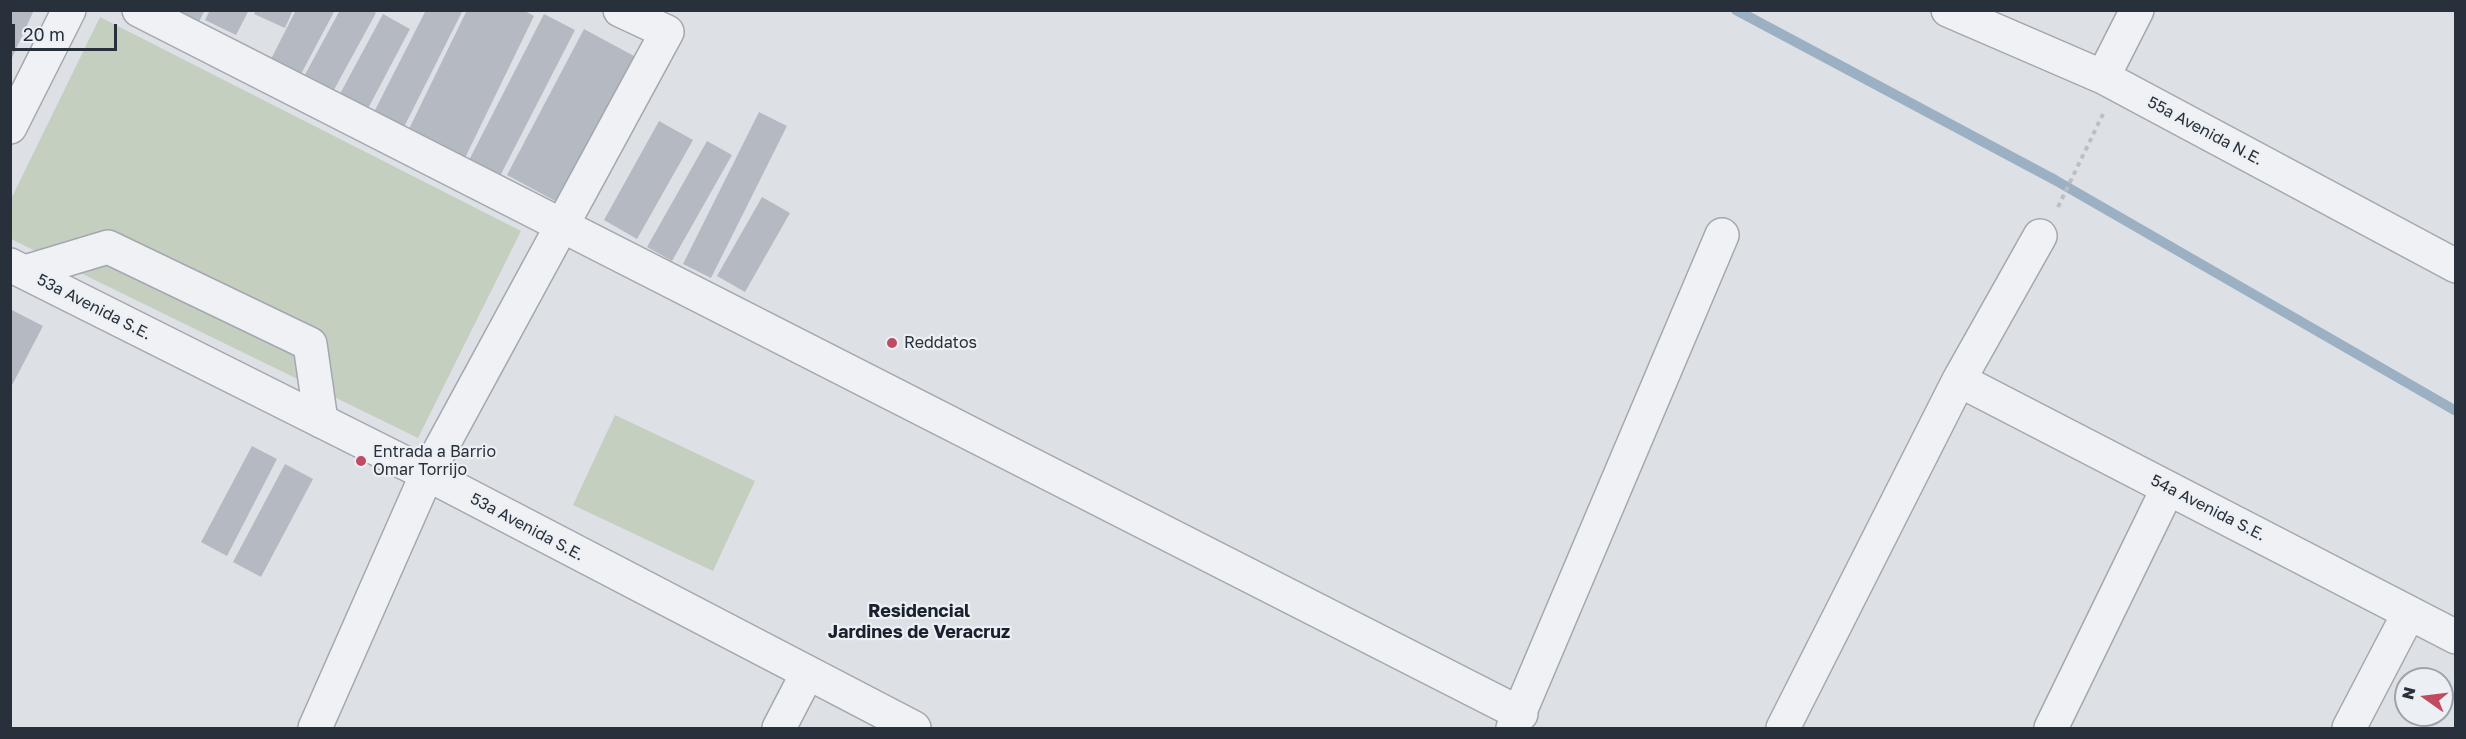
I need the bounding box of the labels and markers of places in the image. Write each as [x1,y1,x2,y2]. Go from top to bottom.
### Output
place label: Reddatos [904,333,977,353]
marker: Reddatos [885,336,899,350]
place label: Entrada a Barrio Omar Torrijo [373,442,496,480]
marker: Entrada a Barrio Omar Torrijo [354,454,368,468]

